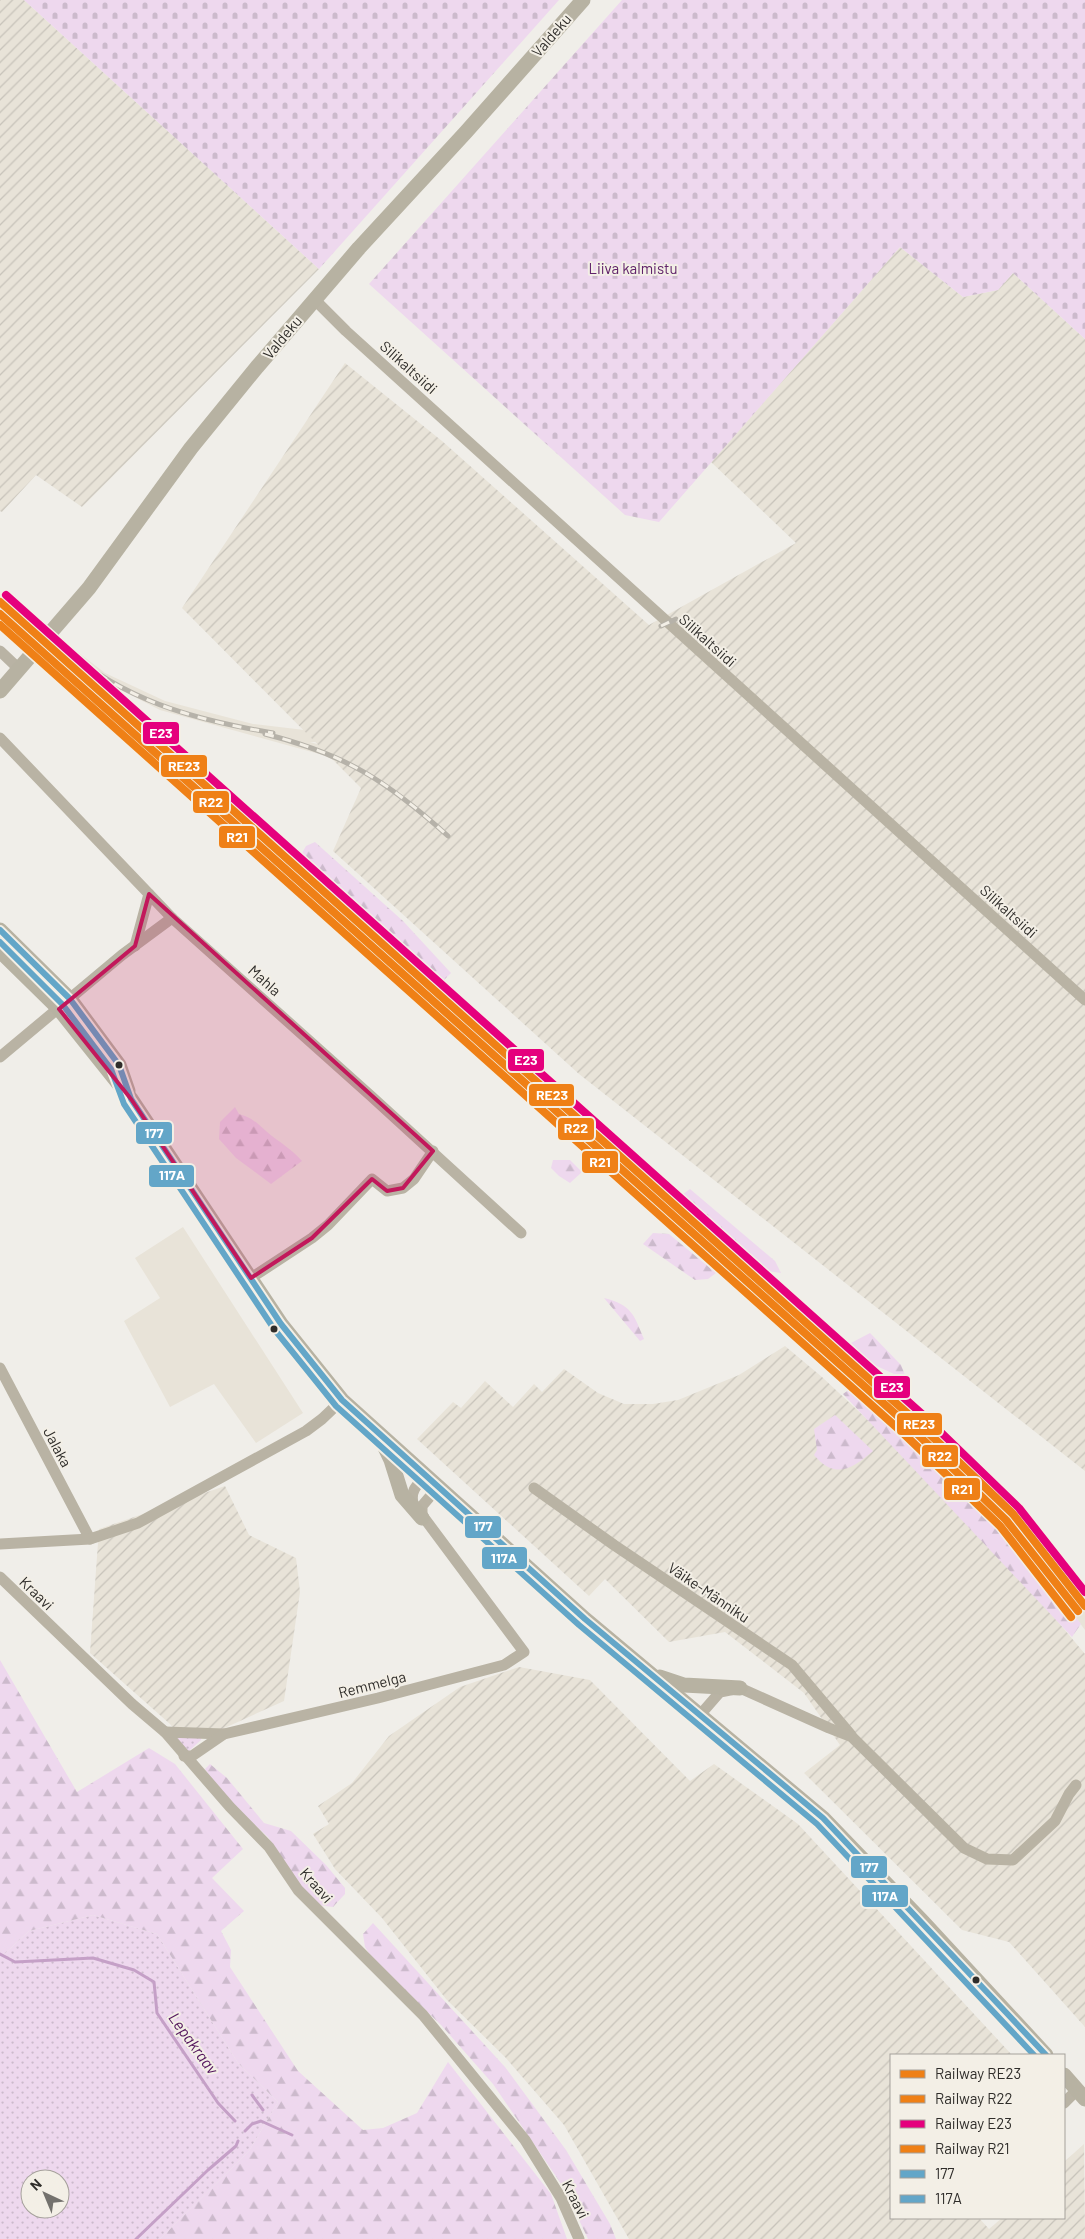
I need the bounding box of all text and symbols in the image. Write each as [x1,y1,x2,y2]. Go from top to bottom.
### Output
street label: Valdeku [527,10,575,60]
park label: Liiva kalmistu [588,259,678,277]
street label: Valdeku [259,312,305,362]
street label: Silikaltsiidi [377,337,441,397]
street label: Silikaltsiidi [676,610,740,670]
line badge: E23 [142,721,180,745]
text: E23 [149,724,173,741]
line badge: RE23 [160,754,208,778]
text: RE23 [168,757,200,774]
line badge: R22 [192,790,230,814]
text: R22 [199,793,223,810]
line badge: R21 [218,825,256,849]
text: R21 [226,828,248,845]
street label: Silikaltsiidi [977,881,1041,941]
street label: Mahla [245,961,285,999]
line badge: E23 [507,1048,545,1072]
text: E23 [514,1051,538,1068]
unlabelled marker [114,1060,124,1070]
line badge: RE23 [528,1083,575,1107]
text: RE23 [536,1086,568,1103]
line badge: R22 [557,1117,595,1141]
text: R22 [564,1119,588,1136]
line badge: 177 [135,1121,173,1145]
text: 177 [145,1124,163,1141]
line badge: R21 [581,1150,619,1174]
text: R21 [589,1153,611,1170]
line badge: 117A [148,1164,195,1188]
text: 117A [159,1166,186,1183]
unlabelled marker [269,1324,279,1334]
line badge: E23 [873,1375,911,1399]
text: E23 [880,1378,904,1395]
line badge: RE23 [896,1412,943,1436]
text: RE23 [903,1415,935,1432]
street label: Jalaka [40,1424,76,1470]
line badge: R22 [921,1444,959,1468]
text: R22 [928,1447,952,1464]
line badge: R21 [943,1477,981,1501]
text: R21 [951,1480,973,1497]
line badge: 177 [464,1515,502,1539]
text: 177 [474,1517,492,1534]
line badge: 117A [481,1546,528,1570]
text: 117A [491,1549,518,1566]
street label: Väike-Männiku [665,1558,753,1626]
street label: Kraavi [16,1572,58,1614]
street label: Remmelga [336,1667,408,1701]
line badge: 177 [850,1855,888,1879]
text: 177 [860,1858,878,1875]
street label: Kraavi [297,1864,337,1906]
line badge: 117A [861,1884,909,1908]
text: 117A [872,1887,899,1904]
unlabelled marker [971,1975,981,1985]
water label: Lepakraav [165,2008,223,2078]
legend [890,2054,1065,2219]
text: Railway RE23 [935,2064,1021,2082]
text: Railway R22 [935,2089,1013,2107]
text: Railway E23 [935,2114,1012,2132]
text: Railway R21 [935,2139,1010,2157]
text: 177 [935,2164,954,2182]
north arrow [20,2169,70,2219]
text: N [26,2175,45,2194]
street label: Kraavi [559,2177,593,2221]
text: 117A [935,2189,962,2207]

